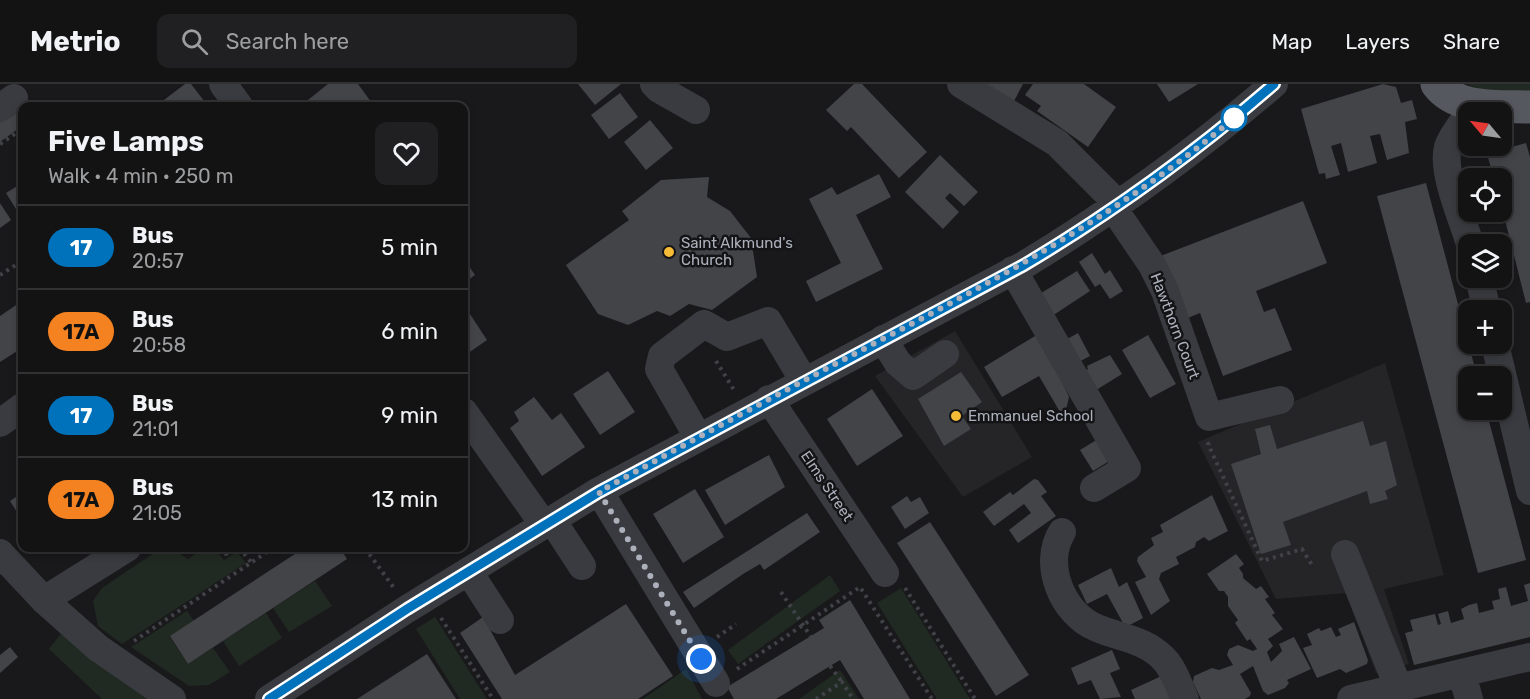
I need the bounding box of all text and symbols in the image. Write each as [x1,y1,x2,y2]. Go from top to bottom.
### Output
search box [157,14,577,68]
text: Metrio [30,25,121,58]
icon: search [178,25,211,58]
text: Search here [226,28,349,55]
text: Map [1271,29,1312,54]
text: Layers [1345,29,1410,54]
text: Share [1443,29,1500,54]
north arrow [1458,102,1512,156]
map controls [1458,102,1512,420]
unlabelled marker [1221,105,1247,131]
button: heart [375,122,438,185]
text: Five Lamps [48,125,204,158]
text: Walk · 4 min · 250 m [48,164,233,188]
button: locate [1458,168,1512,222]
text: Bus [132,222,174,249]
text: 5 min [381,234,438,261]
place label: Saint Alkmund's Church [681,234,793,269]
button: layers [1458,234,1512,288]
text: 17 [70,235,92,260]
marker: Saint Alkmund's Church [662,245,676,259]
text: 20:57 [132,249,184,273]
street label: Hawthorn Court [1146,270,1204,382]
button: + [1458,300,1512,354]
text: Bus [132,306,174,333]
text: 6 min [381,318,438,345]
text: 17A [63,319,99,344]
text: 20:58 [132,333,186,357]
button: − [1458,366,1512,420]
text: Bus [132,390,174,417]
text: 9 min [381,402,438,429]
text: 17 [70,403,92,428]
place label: Emmanuel School [968,407,1094,425]
marker: Emmanuel School [949,409,963,423]
text: 21:01 [132,417,179,441]
street label: Elms Street [797,447,857,525]
text: Bus [132,474,174,501]
text: 13 min [372,486,438,513]
text: 17A [63,487,99,512]
text: 21:05 [132,501,182,525]
your location [686,644,716,674]

